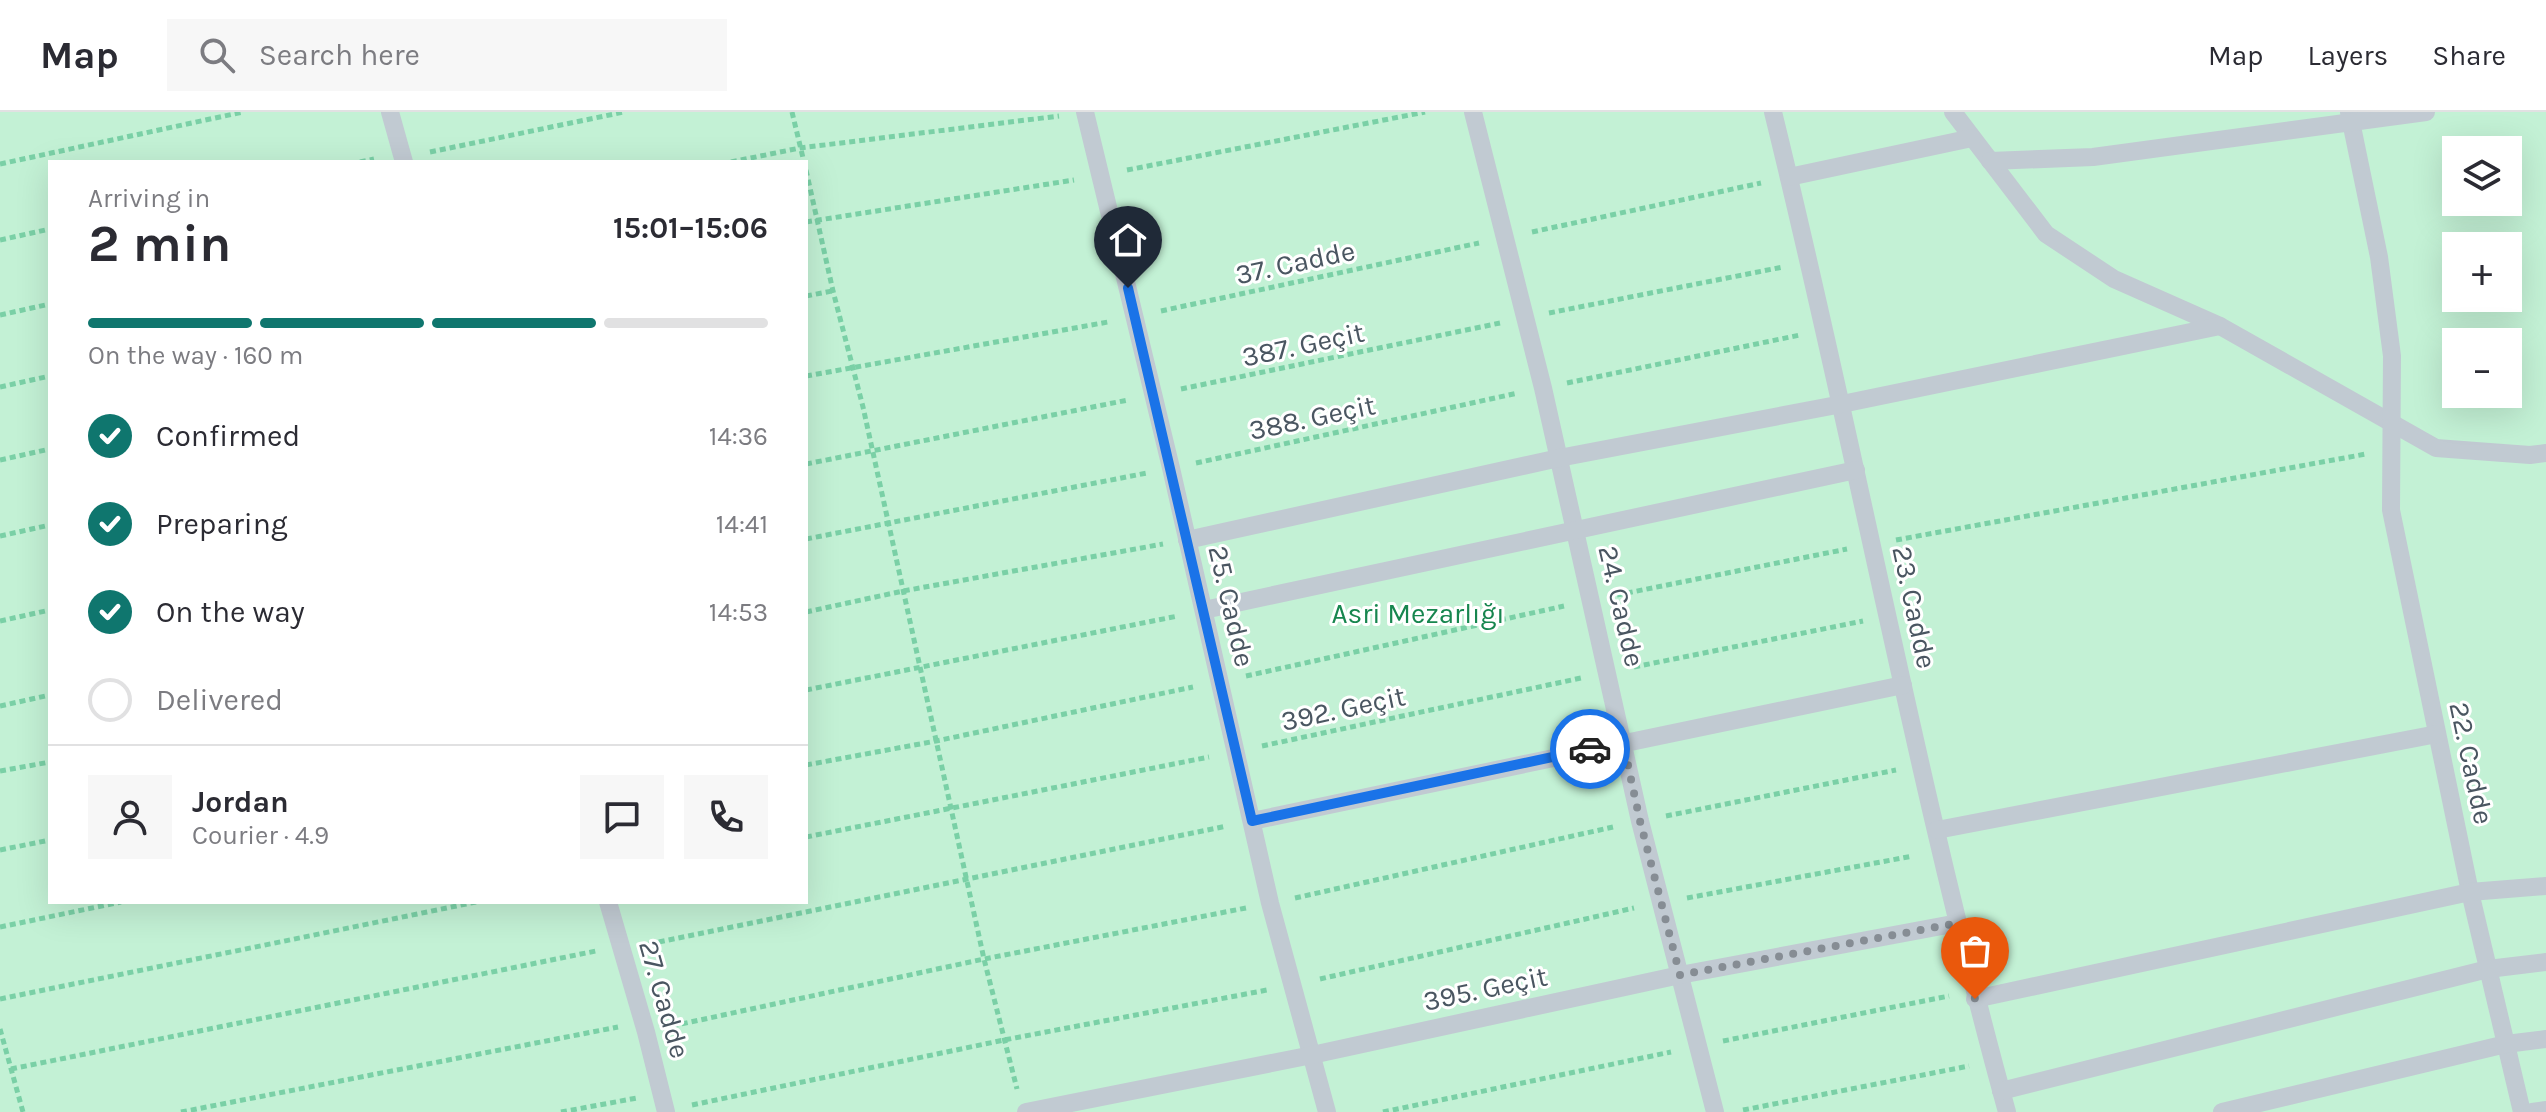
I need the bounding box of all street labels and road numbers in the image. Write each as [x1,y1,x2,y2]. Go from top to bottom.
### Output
street label: 37. Cadde [1232,234,1358,291]
street label: 387. Geçit [1239,315,1367,374]
street label: 388. Geçit [1246,388,1378,447]
street label: 25. Cadde [1202,542,1262,670]
street label: 24. Cadde [1592,542,1651,670]
street label: 23. Cadde [1885,543,1944,671]
street label: 392. Geçit [1278,679,1408,738]
street label: 22. Cadde [2442,699,2501,827]
street label: 27. Cadde [632,936,697,1062]
street label: 395. Geçit [1420,959,1550,1018]

